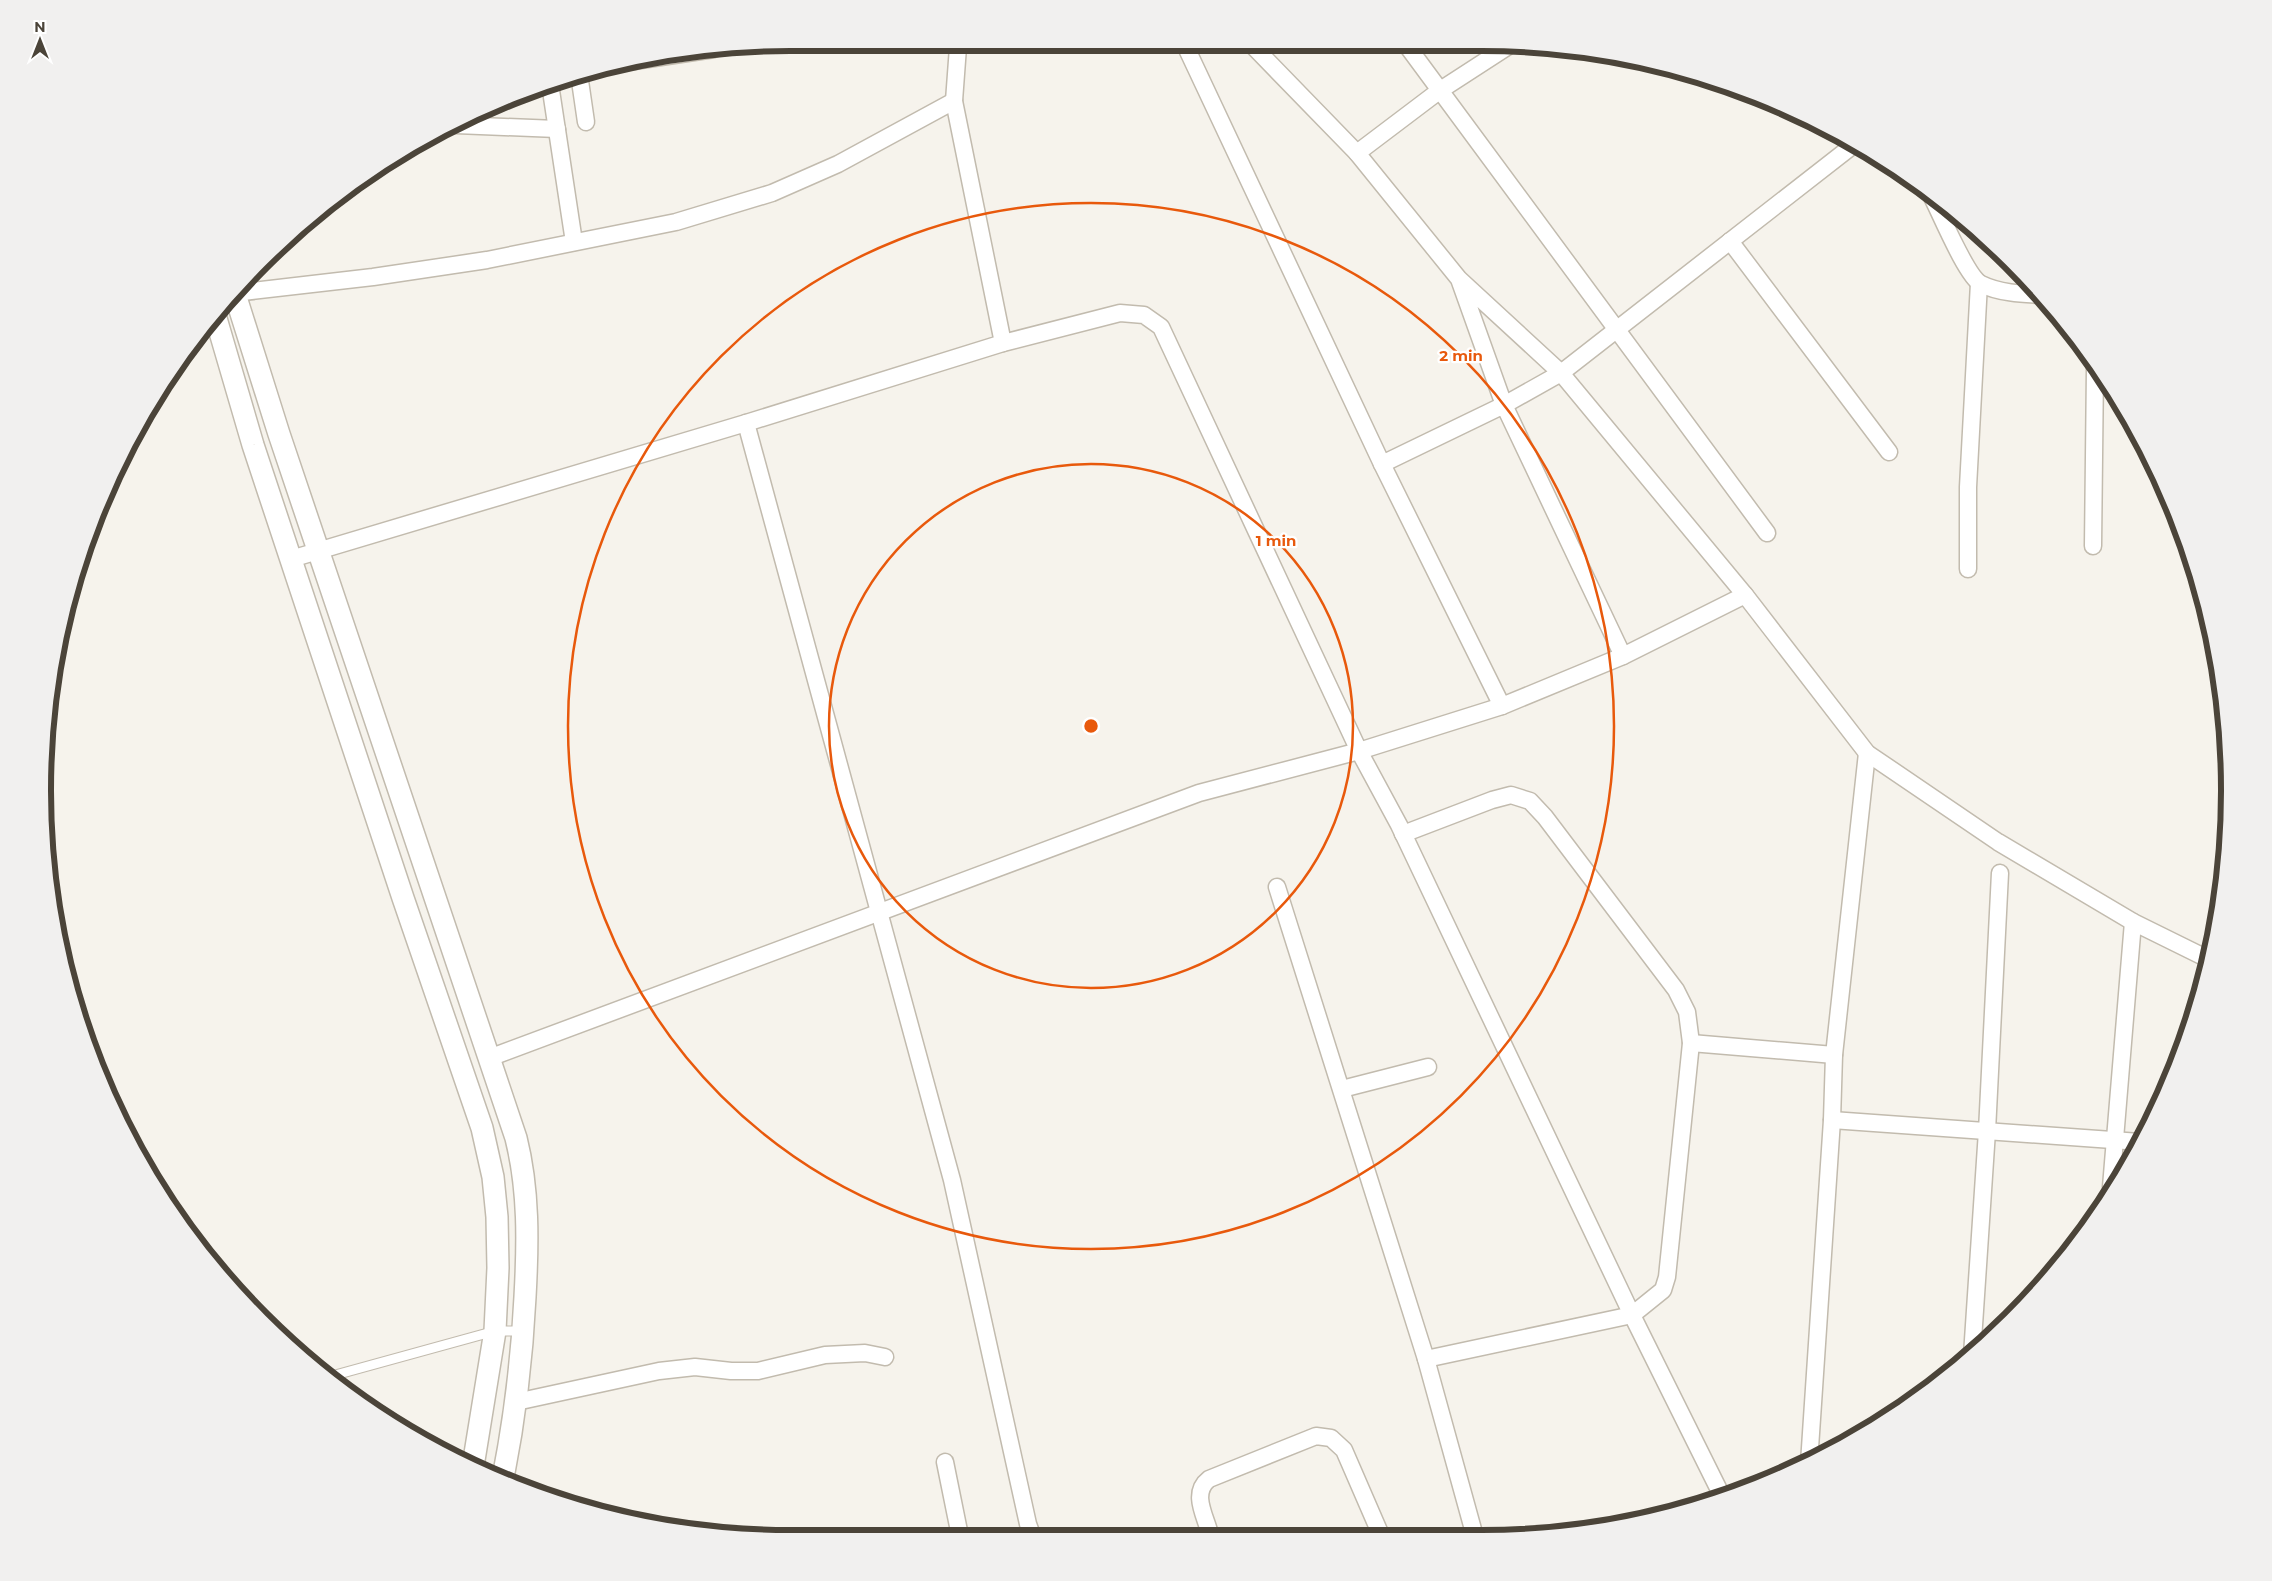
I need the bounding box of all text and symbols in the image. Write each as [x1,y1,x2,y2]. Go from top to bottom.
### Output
north arrow [15,15,65,65]
text: N [34,18,46,36]
text: 2 min [1439,346,1483,365]
text: 1 min [1256,531,1296,550]
centre of rings [1082,717,1100,735]

